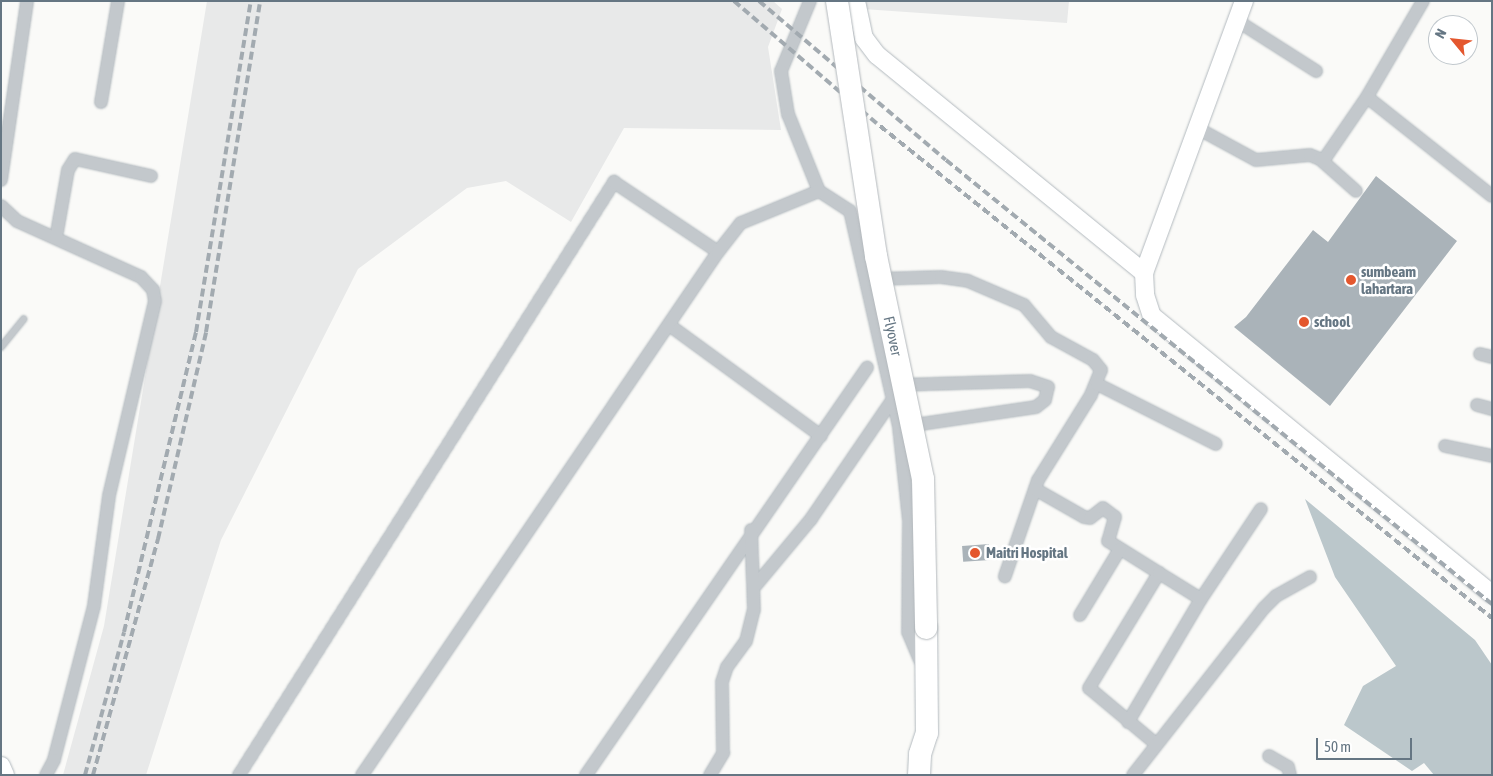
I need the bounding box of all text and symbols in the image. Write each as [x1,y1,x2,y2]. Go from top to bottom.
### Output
north arrow [1428,15,1478,65]
text: N [1432,26,1450,41]
place label: sumbeam lahartara [1361,262,1416,297]
marker: sumbeam lahartara [1345,274,1357,286]
place label: school [1314,313,1350,331]
street label: Flyover [880,315,906,357]
marker: school [1298,316,1310,328]
place label: Maitri Hospital [986,544,1068,562]
marker: Maitri Hospital [968,546,982,560]
scale bar [1318,728,1414,760]
text: 50 m [1324,738,1351,755]

